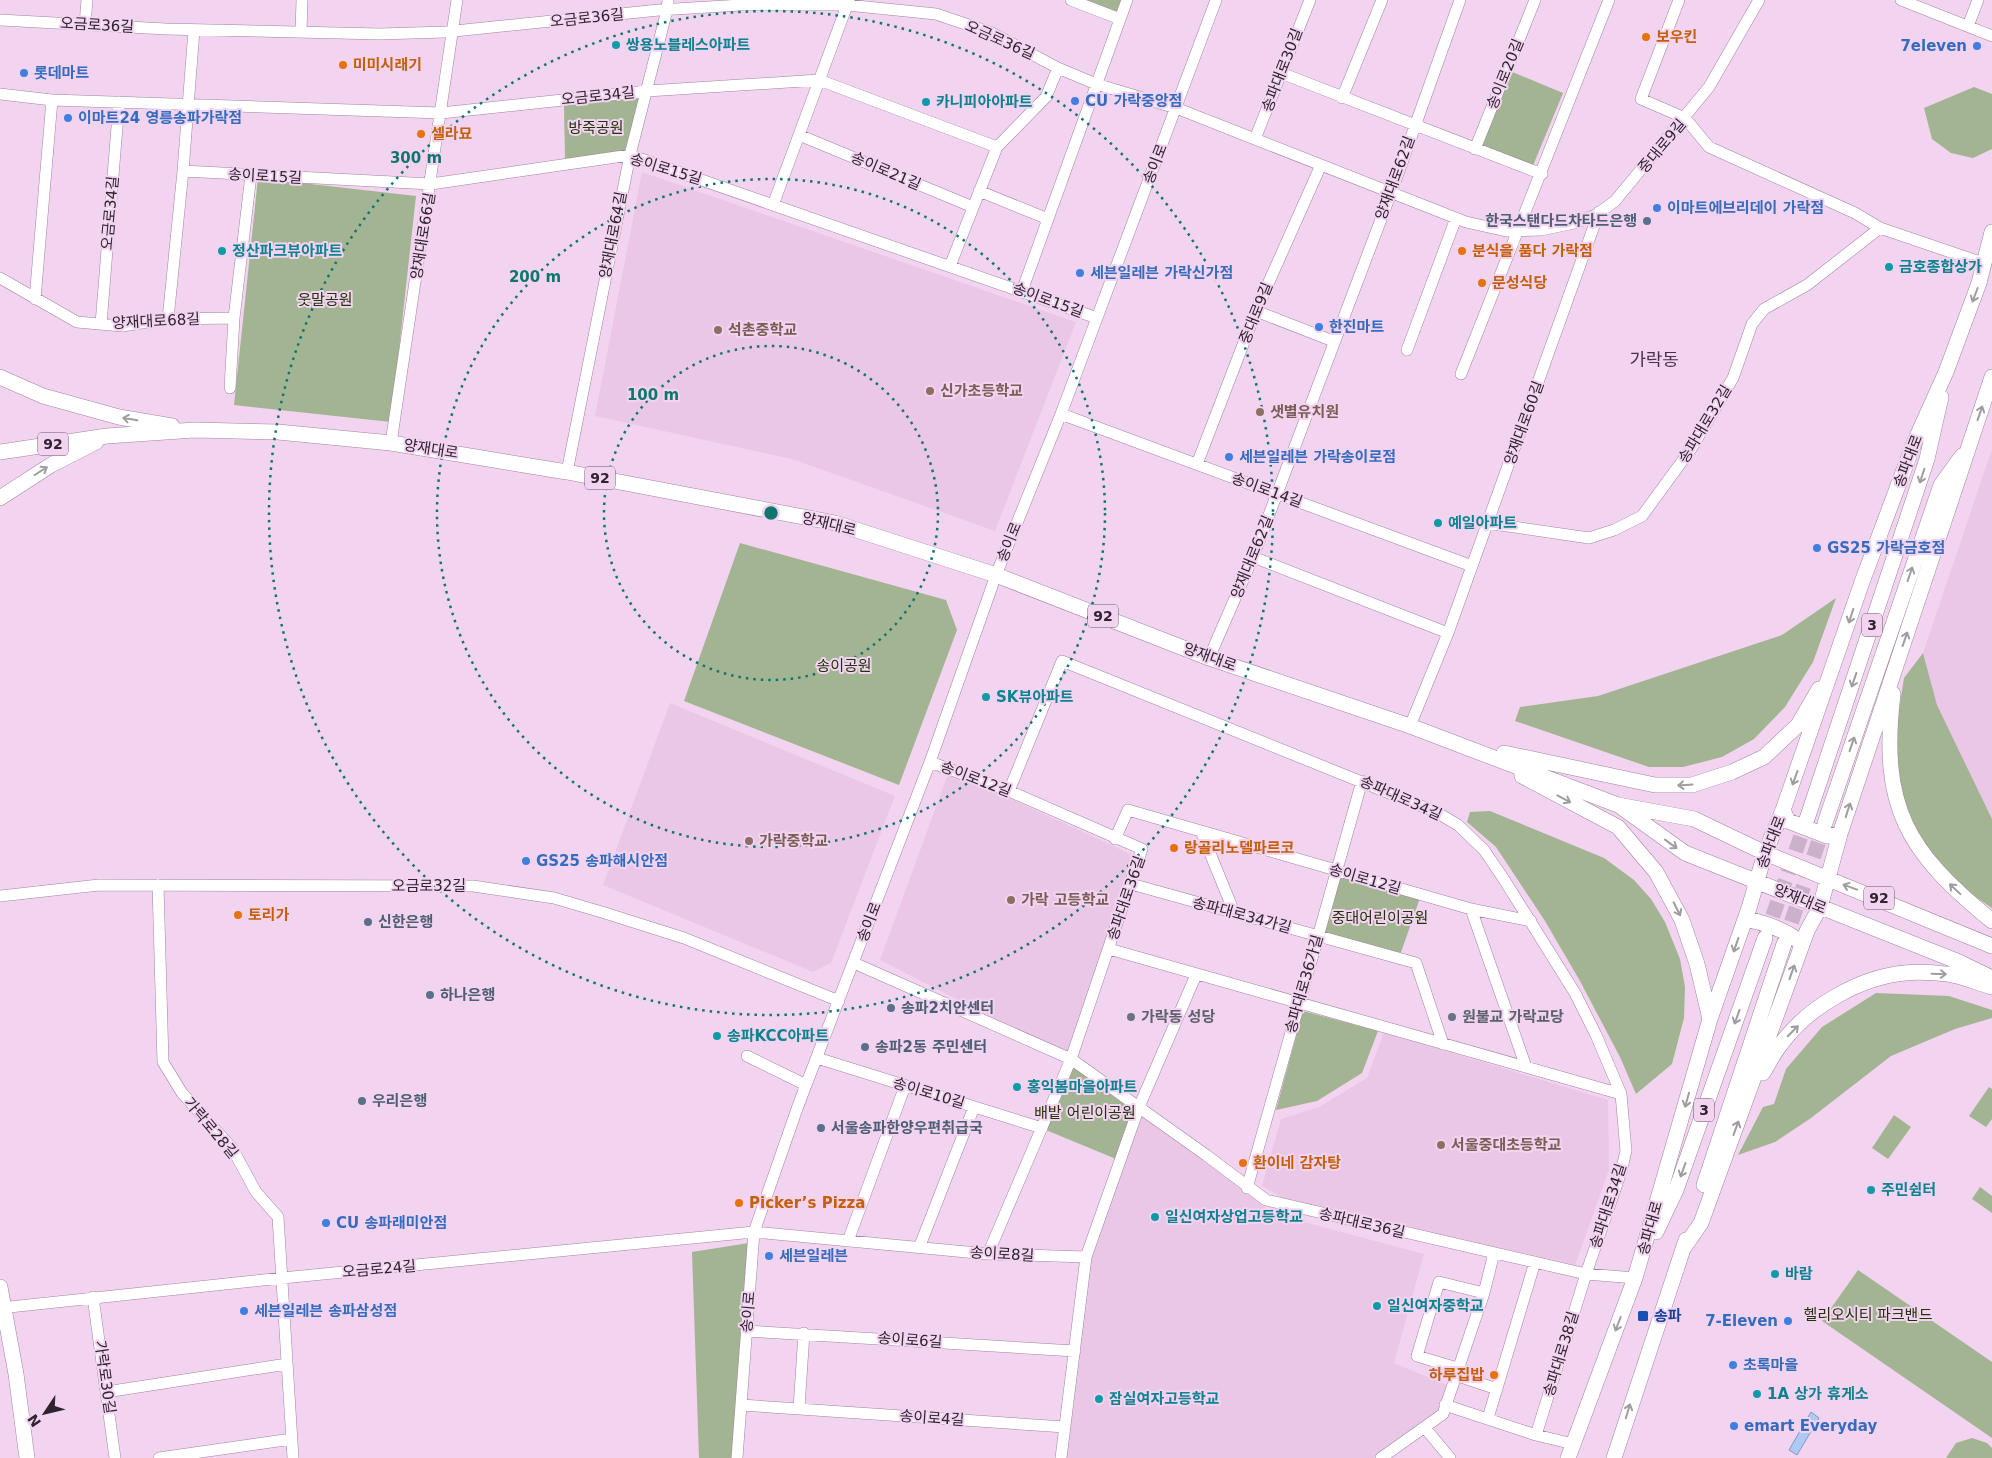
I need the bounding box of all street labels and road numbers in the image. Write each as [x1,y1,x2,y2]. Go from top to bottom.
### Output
street label: 오금로36길 [549,5,625,31]
street label: 오금로36길 [59,14,135,36]
street label: 오금로36길 [962,17,1038,63]
street label: 송파대로30길 [1258,26,1306,114]
street label: 송이로20길 [1483,36,1527,112]
street label: 오금로34길 [560,83,636,109]
street label: 중대로9길 [1634,115,1690,177]
street label: 양재대로62길 [1371,134,1419,222]
street label: 송이로 [1139,141,1171,187]
street label: 송이로21길 [848,148,924,194]
street label: 송이로15길 [628,150,704,188]
street label: 송이로15길 [227,165,303,187]
street label: 오금로34길 [98,175,122,251]
street label: 양재대로64길 [596,190,630,280]
street label: 양재대로66길 [407,191,439,281]
street label: 송이로15길 [1010,279,1086,321]
street label: 중대로9길 [1236,280,1276,346]
street label: 양재대로68길 [112,310,200,332]
street label: 양재대로60길 [1500,379,1548,467]
street label: 송파대로32길 [1675,382,1735,466]
road number: 92 [38,432,68,456]
street label: 송파대로 [1890,432,1926,490]
street label: 양재대로 [402,436,460,462]
road number: 92 [585,466,615,489]
street label: 송이로14길 [1229,469,1305,511]
street label: 양재대로 [800,509,858,539]
street label: 양재대로62길 [1227,513,1277,601]
street label: 송이로 [993,519,1025,565]
road number: 92 [1088,604,1118,628]
road number: 3 [1862,614,1882,636]
street label: 양재대로 [1181,639,1239,675]
street label: 송이로12길 [938,757,1014,801]
street label: 송파대로34길 [1357,772,1445,824]
street label: 송파대로 [1753,813,1789,871]
street label: 송파대로36길 [1103,853,1149,943]
street label: 송이로12길 [1327,860,1403,898]
street label: 오금로32길 [392,877,466,895]
street label: 양재대로 [1771,880,1829,918]
road number: 92 [1864,886,1894,910]
street label: 송파대로34가길 [1190,893,1294,937]
street label: 송이로 [853,899,885,945]
street label: 송파대로36가길 [1281,933,1327,1035]
street label: 송이로10길 [891,1074,967,1112]
street label: 가락로28길 [180,1094,242,1162]
road number: 3 [1694,1098,1714,1122]
street label: 송파대로34길 [1586,1161,1630,1251]
street label: 송파대로 [1634,1199,1666,1257]
street label: 송파대로36길 [1317,1204,1407,1242]
street label: 송이로8길 [969,1243,1035,1265]
street label: 오금로24길 [341,1257,417,1281]
street label: 송이로 [737,1291,759,1333]
street label: 송파대로38길 [1540,1309,1582,1399]
street label: 송이로6길 [877,1329,943,1351]
street label: 가락로30길 [91,1339,119,1415]
street label: 송이로4길 [899,1407,965,1429]

